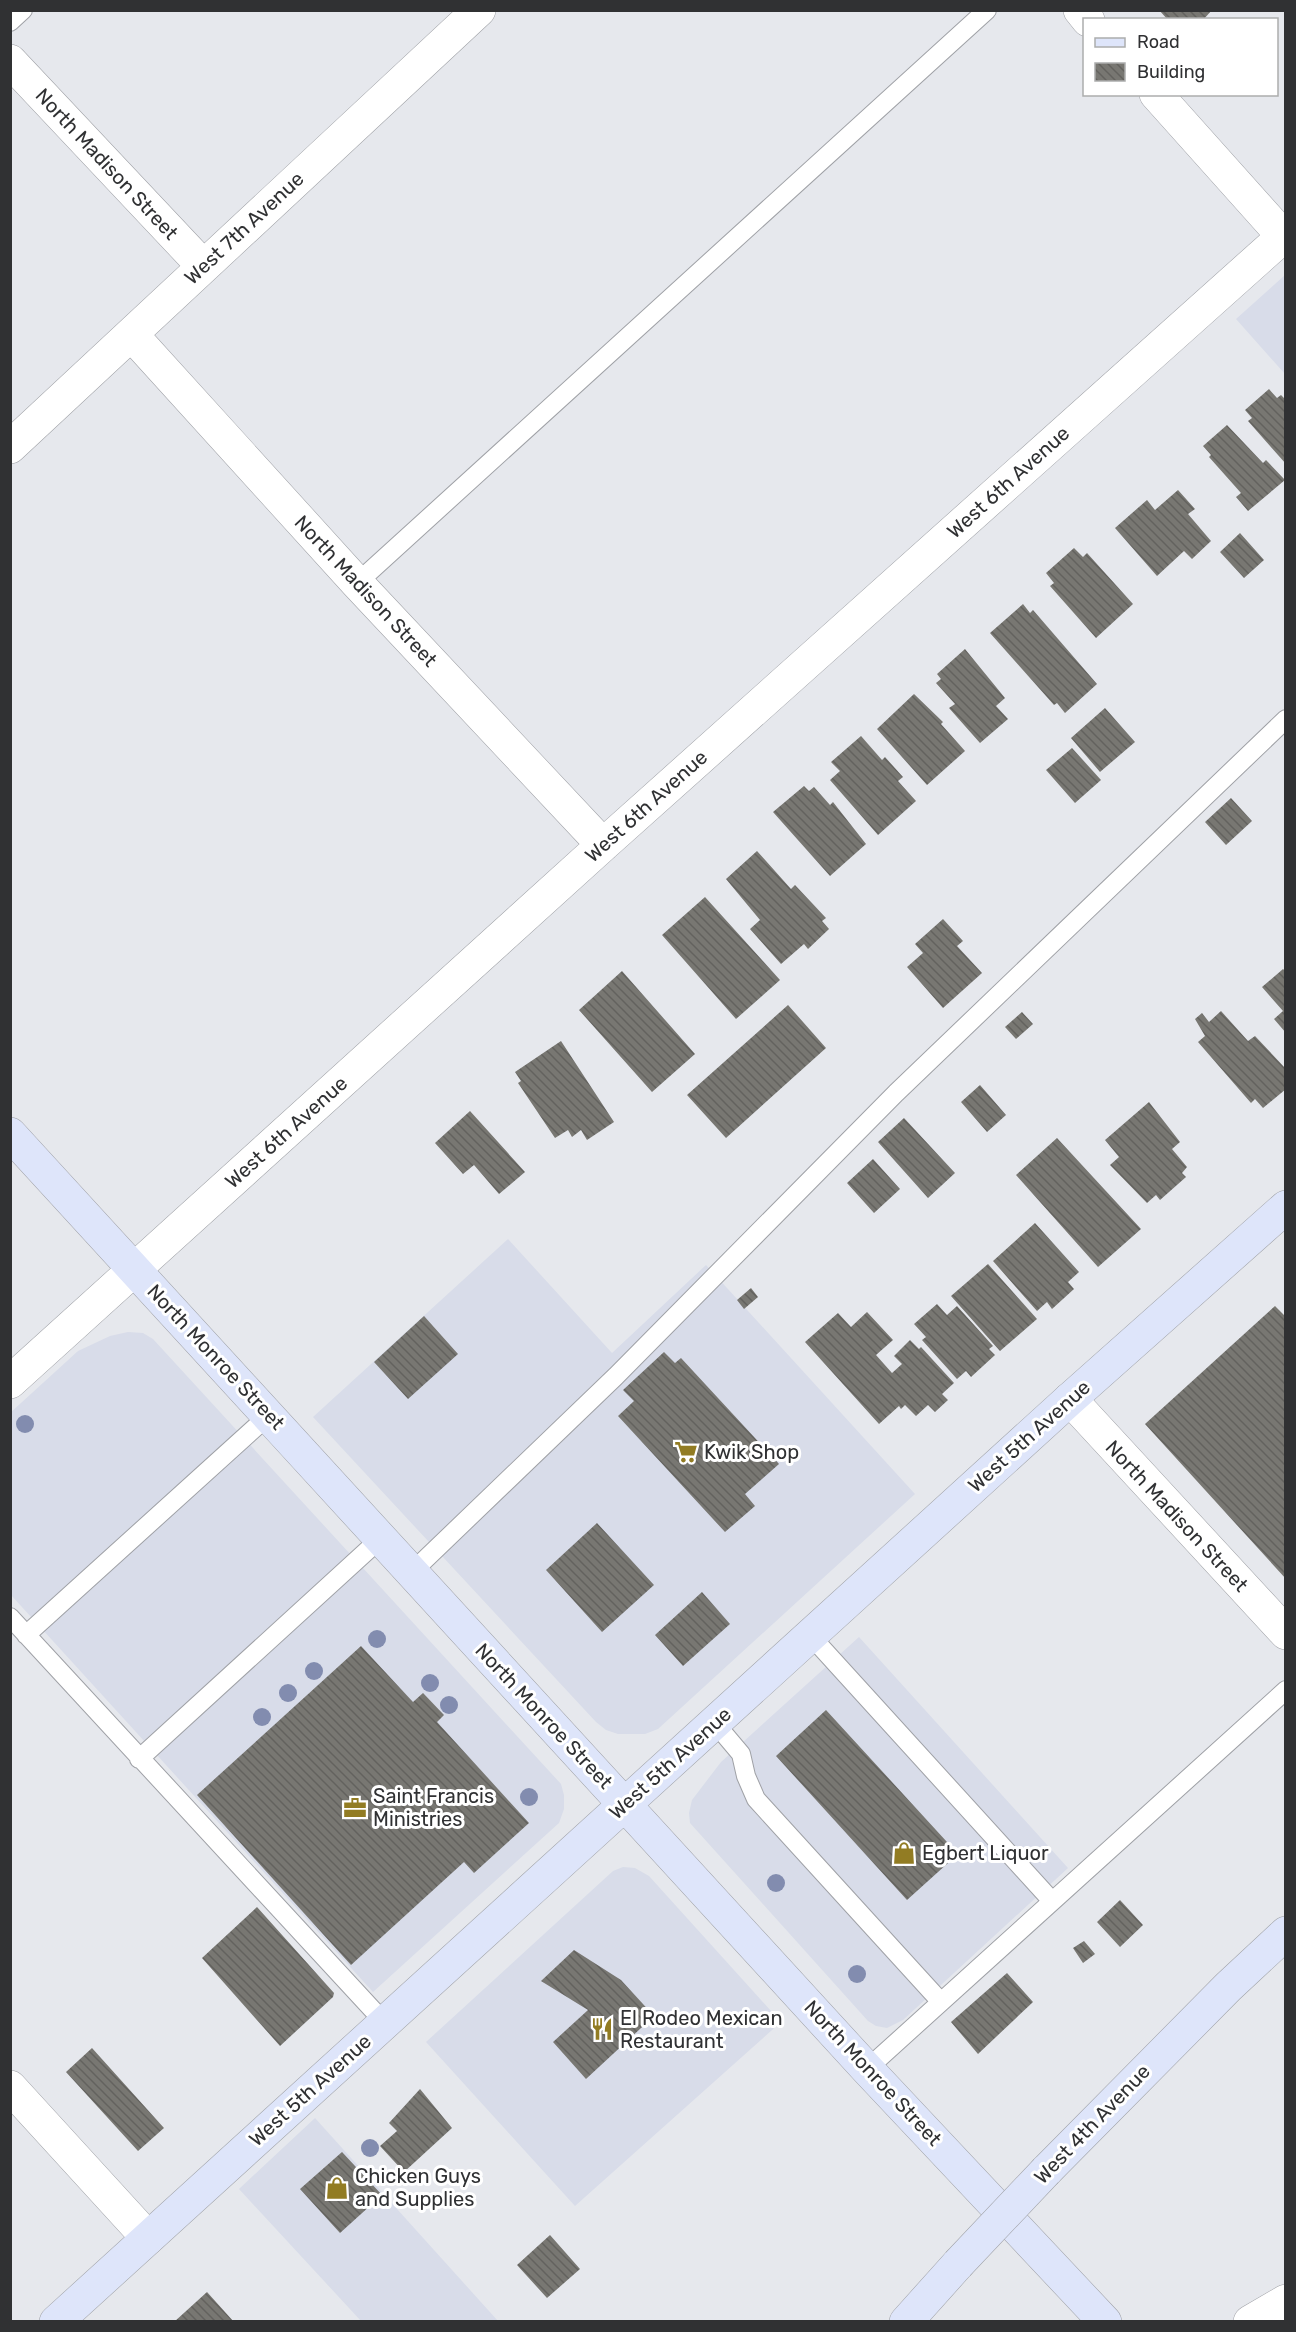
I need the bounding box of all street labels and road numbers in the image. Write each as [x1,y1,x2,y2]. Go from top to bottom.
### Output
street label: North Madison Street [31,83,183,245]
street label: West 7th Avenue [179,167,309,289]
street label: West 6th Avenue [942,421,1074,543]
street label: North Madison Street [290,510,442,672]
street label: West 6th Avenue [580,745,712,867]
street label: West 6th Avenue [220,1071,352,1193]
street label: North Monroe Street [142,1279,290,1435]
street label: West 5th Avenue [963,1375,1095,1497]
street label: North Madison Street [1101,1435,1253,1597]
street label: North Monroe Street [470,1638,618,1794]
street label: West 5th Avenue [604,1702,736,1824]
street label: North Monroe Street [799,1995,947,2151]
street label: West 5th Avenue [244,2029,376,2151]
street label: West 4th Avenue [1029,2059,1155,2189]

